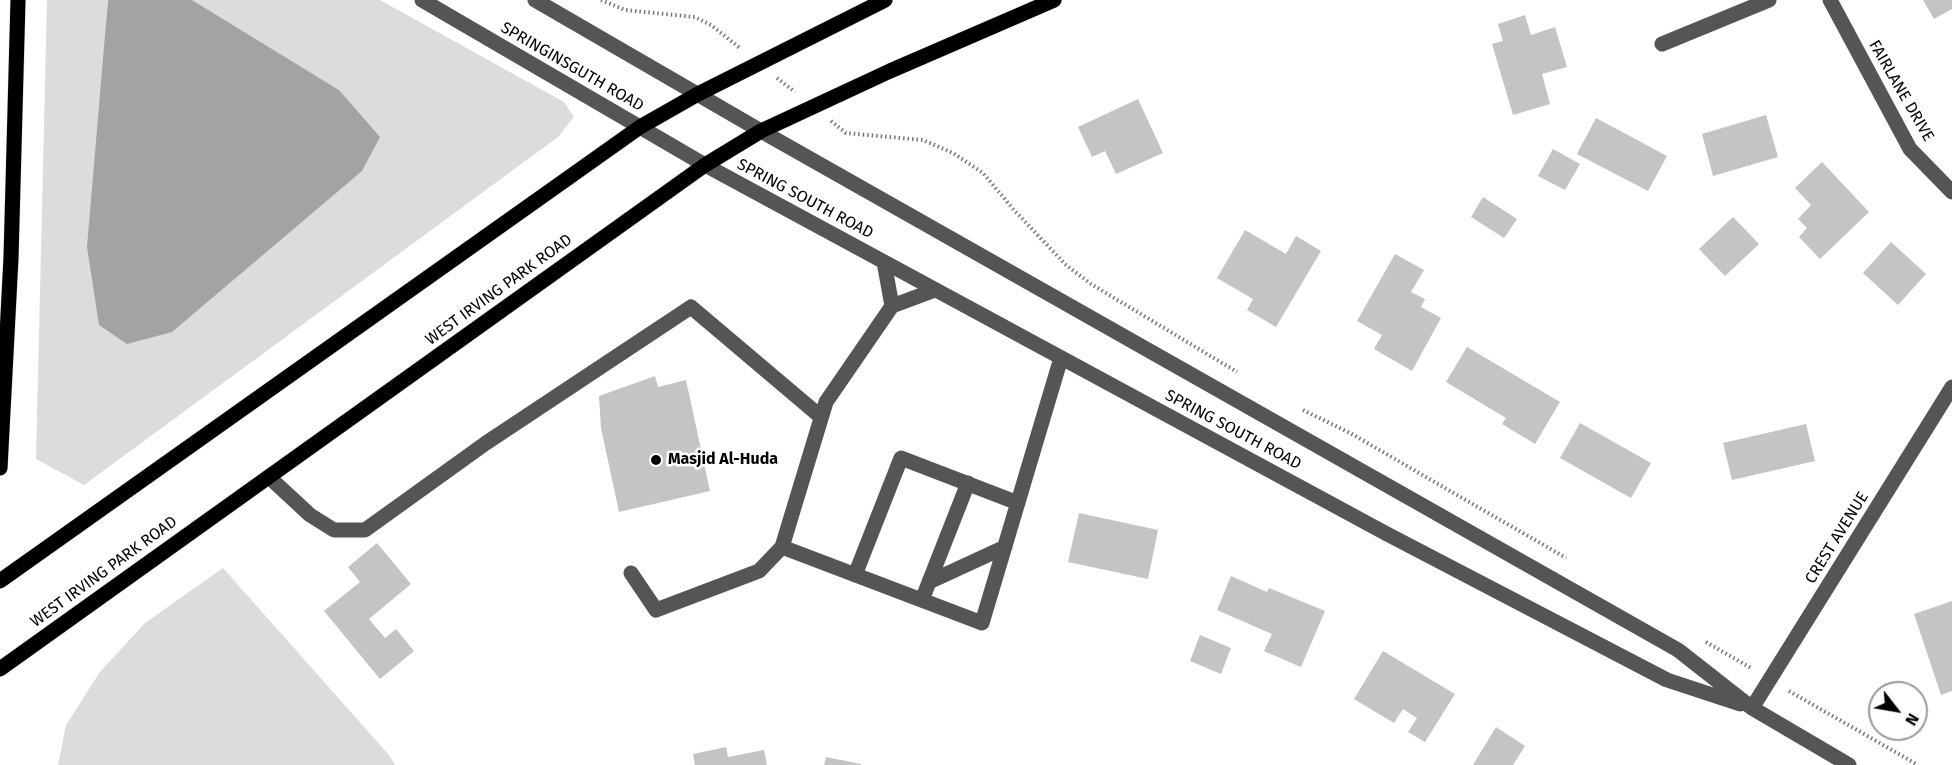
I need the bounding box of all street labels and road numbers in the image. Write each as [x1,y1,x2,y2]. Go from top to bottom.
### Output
street label: SPRINGINSGUTH ROAD [497,18,647,116]
street label: FAIRLANE DRIVE [1864,37,1938,145]
street label: SPRING SOUTH ROAD [734,155,876,243]
street label: WEST IRVING PARK ROAD [422,230,576,350]
street label: SPRING SOUTH ROAD [1162,386,1304,474]
street label: CREST AVENUE [1801,489,1873,587]
street label: WEST IRVING PARK ROAD [27,512,181,632]

